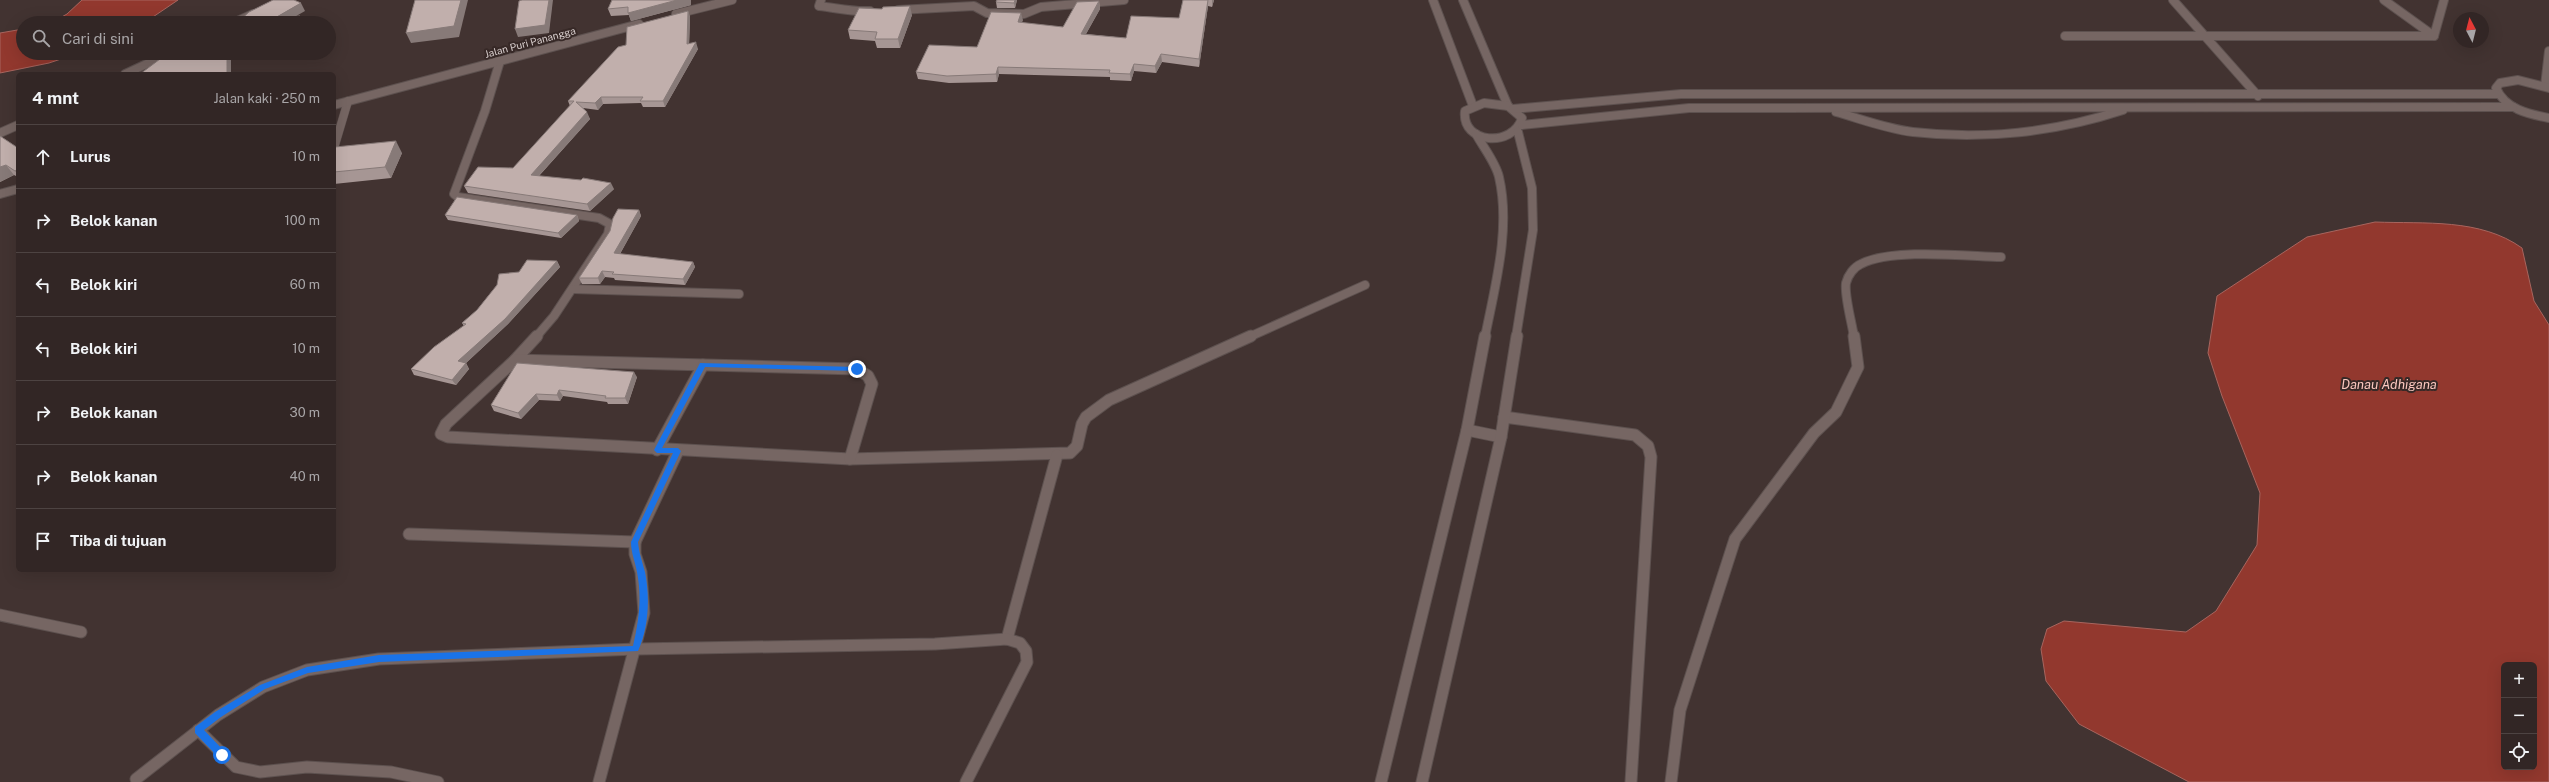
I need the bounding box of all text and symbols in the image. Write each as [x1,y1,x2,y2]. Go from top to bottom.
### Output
north arrow [2453,12,2489,48]
search box [16,16,336,60]
street label: Jalan Puri Panangga [483,24,577,60]
icon: search [30,27,52,49]
text: Cari di sini [62,30,134,47]
text: 4 mnt [32,88,79,108]
text: Jalan kaki · 250 m [214,91,320,106]
icon: ahead [32,146,54,168]
text: Lurus [70,148,111,165]
text: 10 m [292,149,320,164]
icon: right [32,210,54,232]
text: Belok kanan [70,212,157,229]
text: 100 m [284,213,320,228]
icon: left [32,274,54,296]
text: Belok kiri [70,276,137,293]
text: 60 m [290,277,320,292]
icon: left [32,338,54,360]
text: Belok kiri [70,340,137,357]
text: 10 m [292,341,320,356]
route end [848,360,866,378]
water label: Danau Adhigana [2341,377,2437,392]
icon: right [32,402,54,424]
text: Belok kanan [70,404,157,421]
text: 30 m [290,405,320,420]
icon: right [32,466,54,488]
text: Belok kanan [70,468,157,485]
text: 40 m [289,469,320,484]
icon: arrive [32,530,54,552]
text: Tiba di tujuan [70,532,166,549]
map controls [2501,662,2537,770]
button: + [2501,662,2537,698]
button: − [2501,698,2537,734]
button: locate [2501,734,2537,770]
route start [213,746,231,764]

